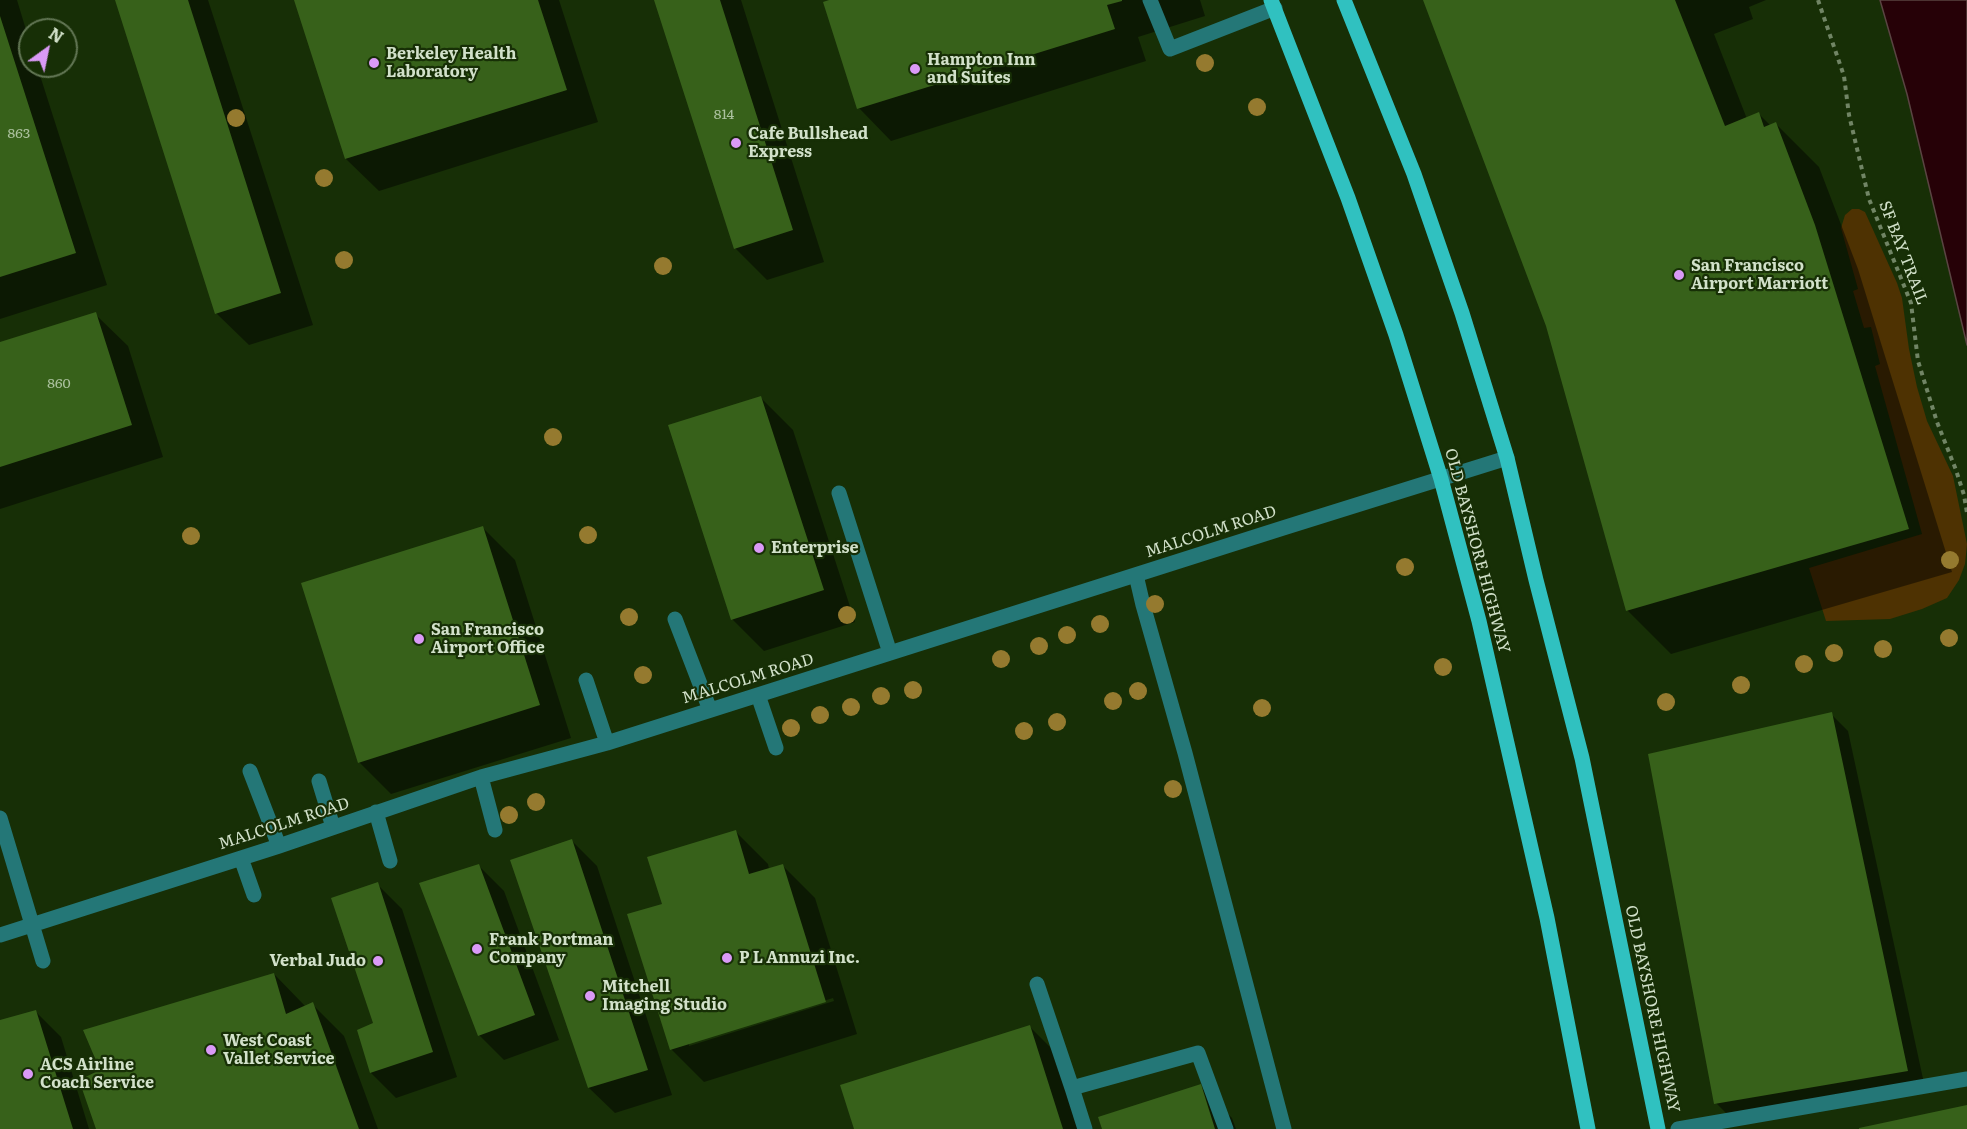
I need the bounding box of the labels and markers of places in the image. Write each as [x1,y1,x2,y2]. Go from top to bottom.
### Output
place label: Berkeley Health Laboratory [386,44,517,82]
place label: Hampton Inn and Suites [927,50,1035,88]
marker: Berkeley Health Laboratory [367,56,381,70]
marker: Hampton Inn and Suites [908,62,922,76]
place label: Cafe Bullshead Express [748,124,868,162]
marker: Cafe Bullshead Express [729,136,743,150]
place label: San Francisco Airport Marriott [1691,256,1828,294]
marker: San Francisco Airport Marriott [1672,268,1686,282]
place label: Enterprise [771,538,859,558]
marker: Enterprise [752,541,766,555]
place label: San Francisco Airport Office [431,620,545,658]
marker: San Francisco Airport Office [412,632,426,646]
place label: Frank Portman Company [489,930,613,968]
marker: Frank Portman Company [470,942,484,956]
place label: P L Annuzi Inc. [739,948,860,968]
place label: Verbal Judo [269,951,366,971]
marker: P L Annuzi Inc. [720,951,734,965]
marker: Verbal Judo [371,954,385,968]
place label: Mitchell Imaging Studio [602,977,727,1015]
marker: Mitchell Imaging Studio [583,989,597,1003]
place label: West Coast Vallet Service [223,1031,335,1069]
marker: West Coast Vallet Service [204,1043,218,1057]
place label: ACS Airline Coach Service [40,1055,154,1093]
marker: ACS Airline Coach Service [21,1067,35,1081]

